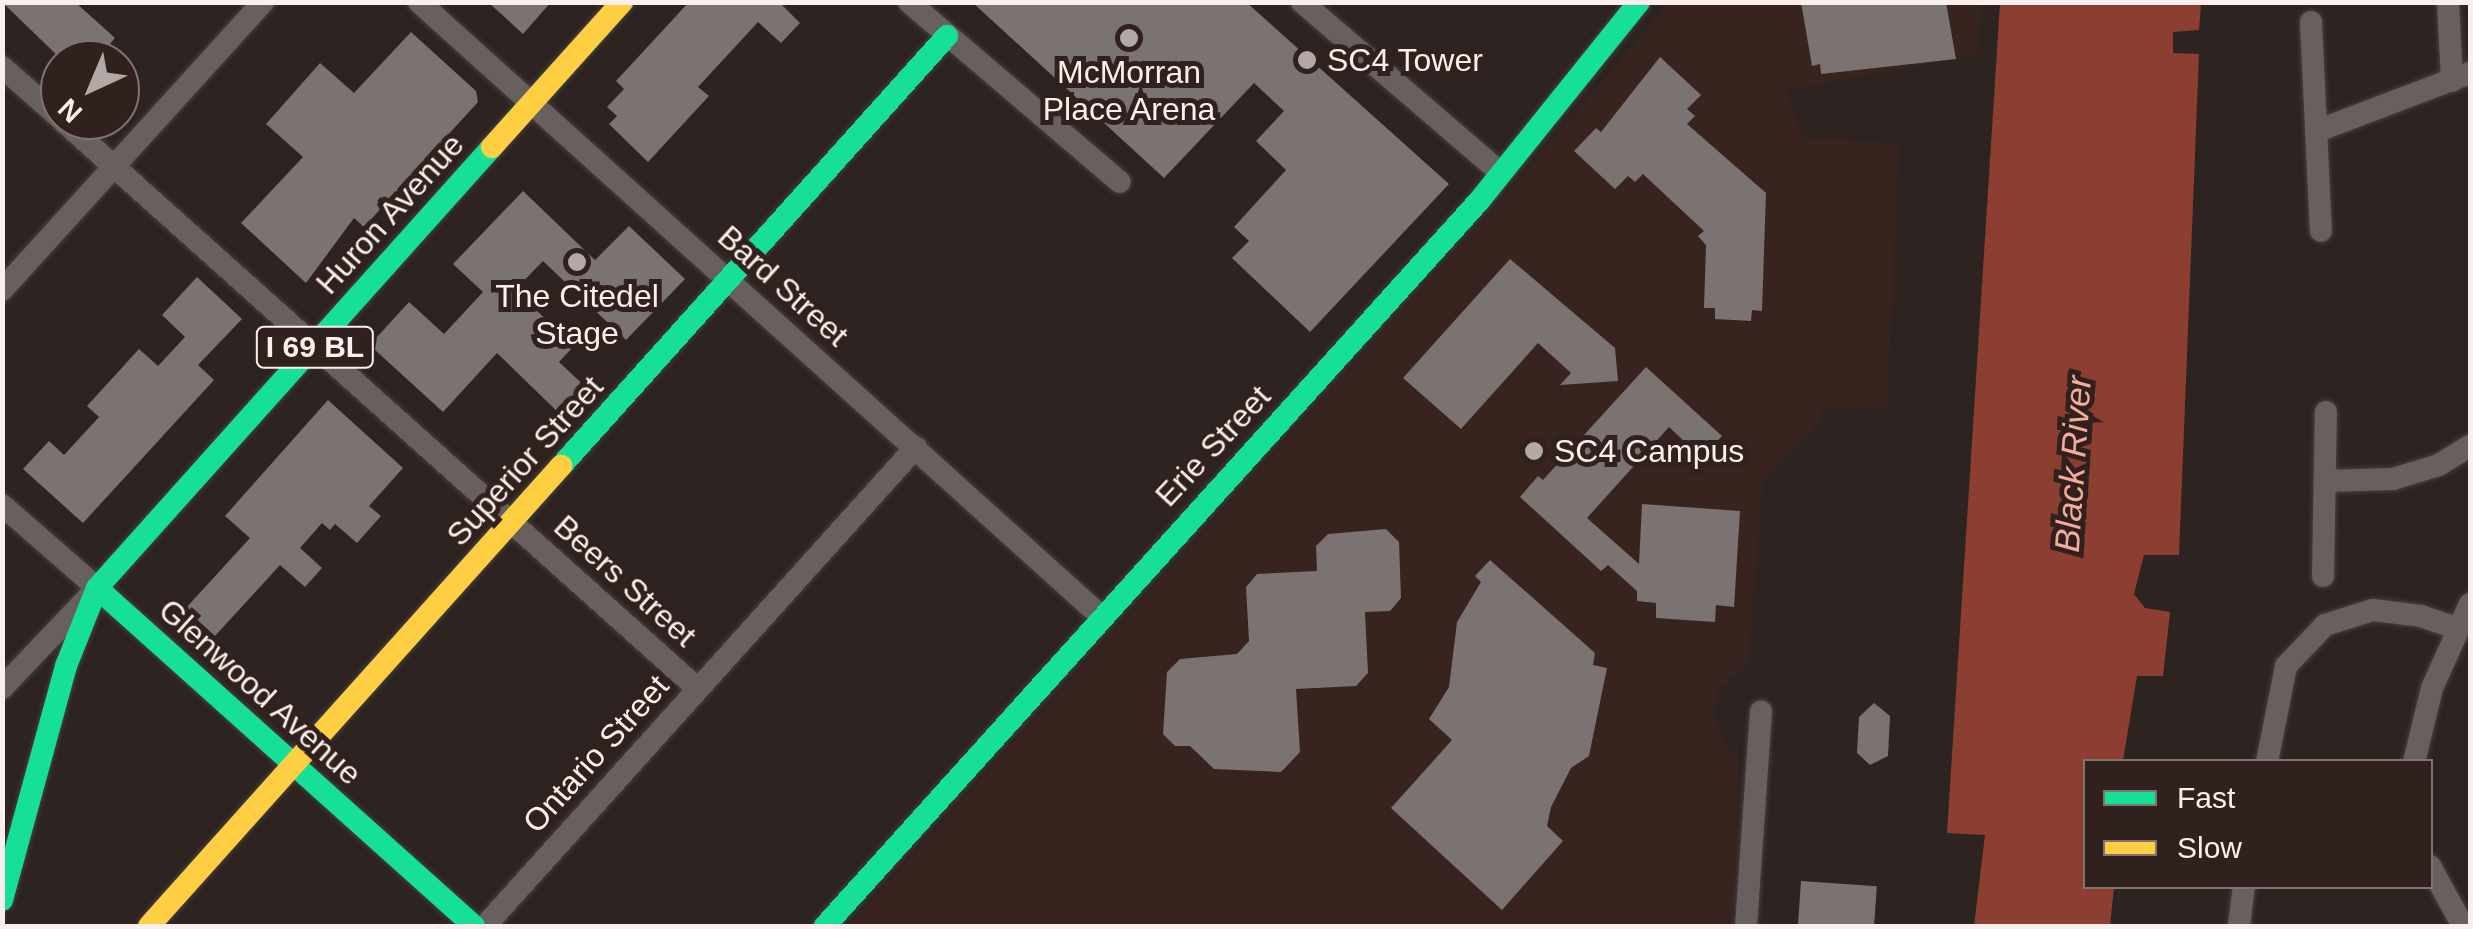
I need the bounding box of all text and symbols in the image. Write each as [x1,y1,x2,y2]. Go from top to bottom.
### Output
marker: McMorran Place Arena [1118,27,1140,49]
north arrow [40,40,140,140]
place label: SC4 Tower [1327,41,1484,79]
marker: SC4 Tower [1296,49,1318,71]
place label: McMorran Place Arena [1042,54,1216,129]
text: N [52,92,88,129]
street label: Huron Avenue [307,125,473,303]
street label: Bard Street [710,218,856,354]
marker: The Citedel Stage [566,251,588,273]
place label: The Citedel Stage [495,278,659,353]
road number: I 69 BL [255,322,375,372]
street label: Superior Street [439,368,611,554]
water label: Black River [2046,374,2100,554]
street label: Erie Street [1147,378,1279,514]
place label: SC4 Campus [1554,432,1744,470]
marker: SC4 Campus [1523,440,1545,462]
street label: Beers Street [546,507,704,655]
street label: Glenwood Avenue [150,590,370,794]
street label: Ontario Street [515,667,677,841]
legend [2083,759,2433,889]
text: Fast [2177,781,2235,814]
text: Slow [2177,831,2242,864]

